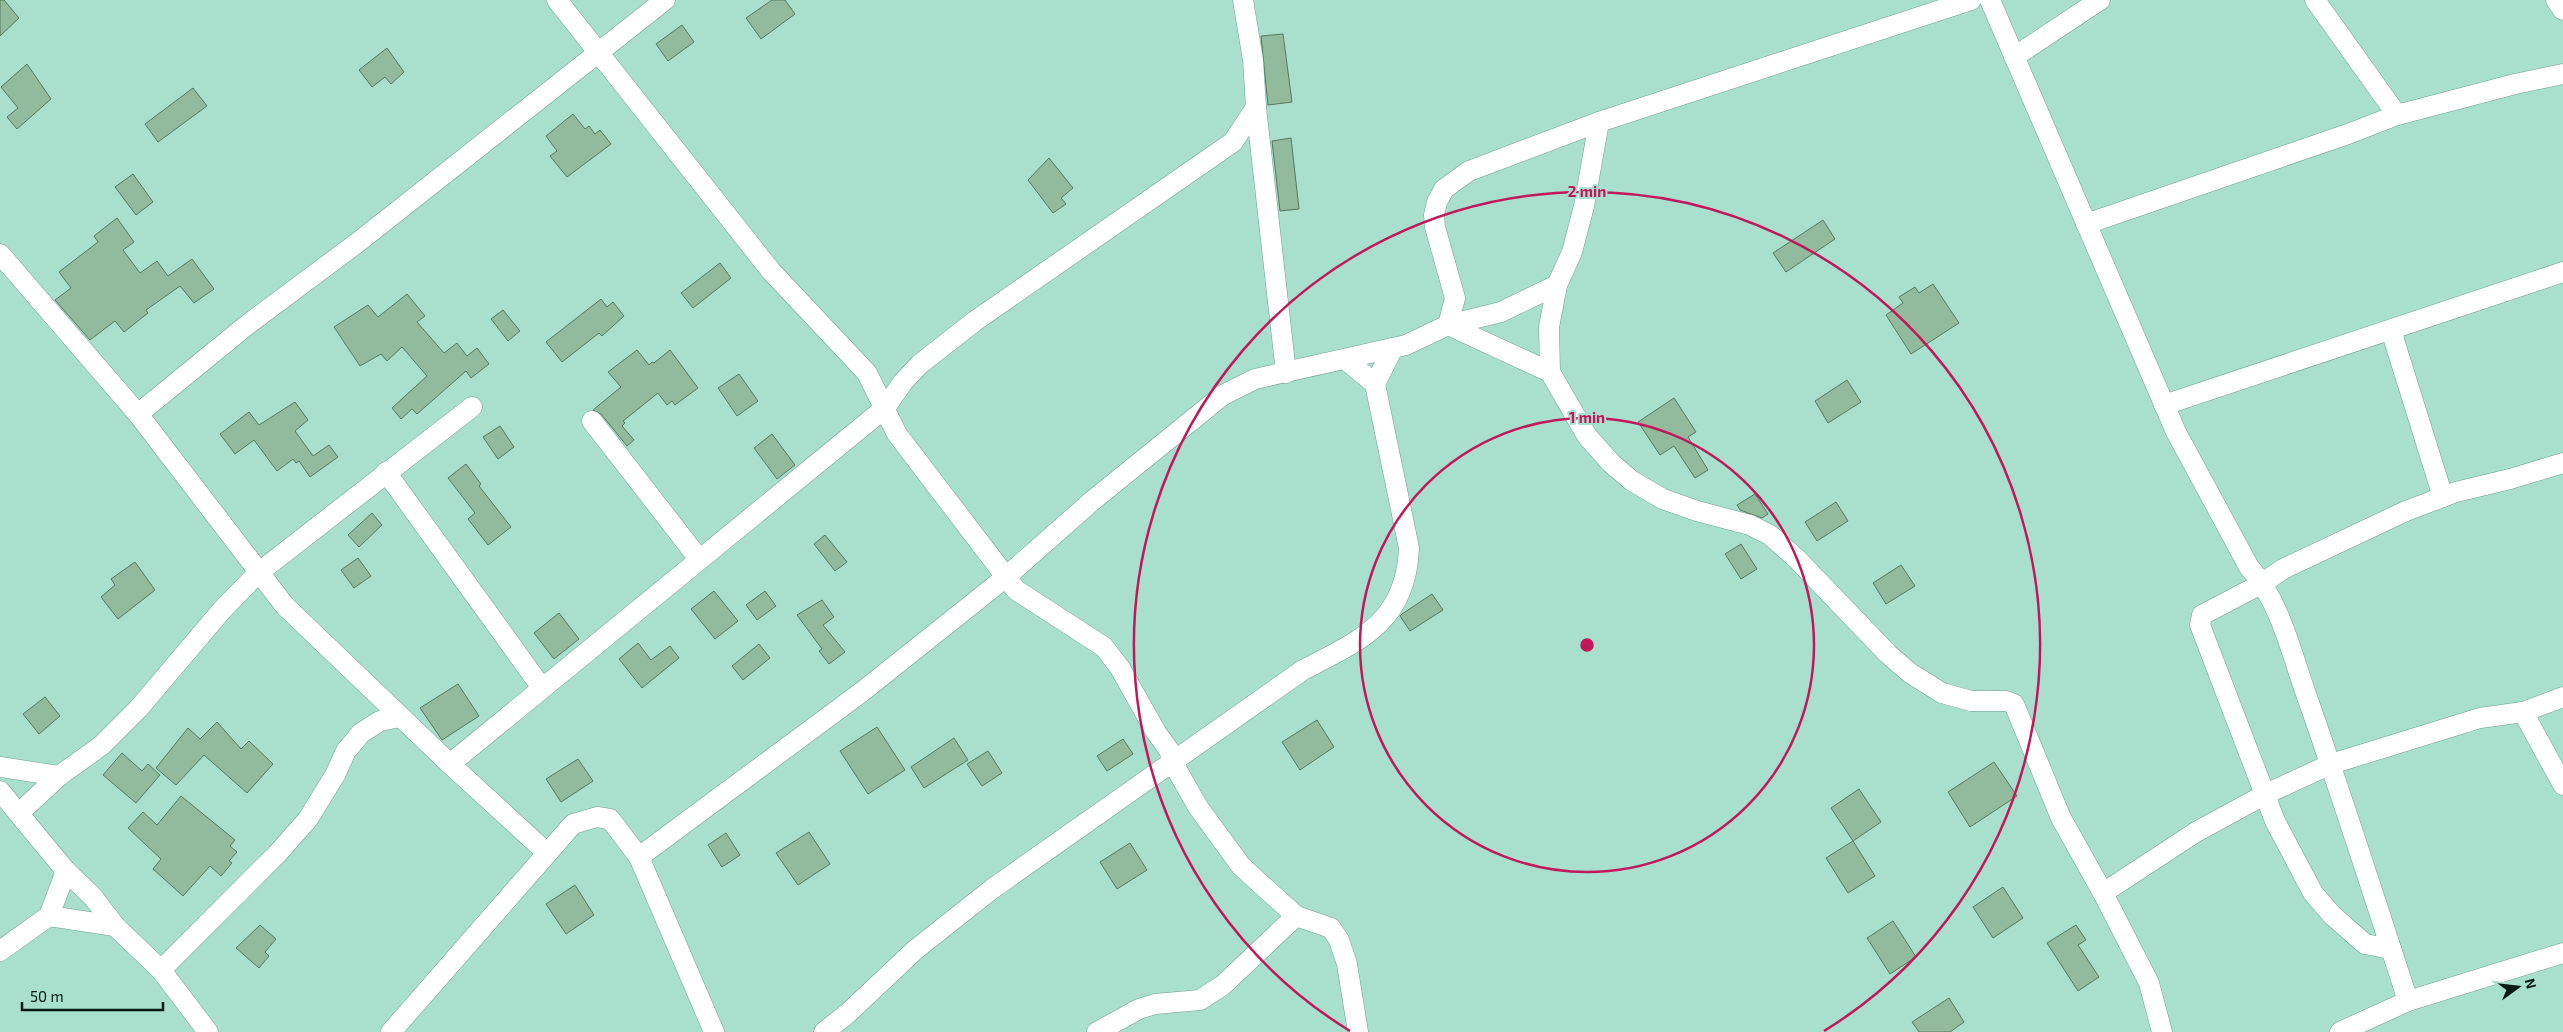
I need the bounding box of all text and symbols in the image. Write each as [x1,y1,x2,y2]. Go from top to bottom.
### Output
text: 2 min [1568,182,1606,200]
text: 1 min [1569,408,1605,426]
centre of rings [1578,636,1596,654]
north arrow [2493,962,2543,1012]
text: N [2522,976,2541,991]
scale bar [22,980,164,1012]
text: 50 m [30,987,64,1005]

